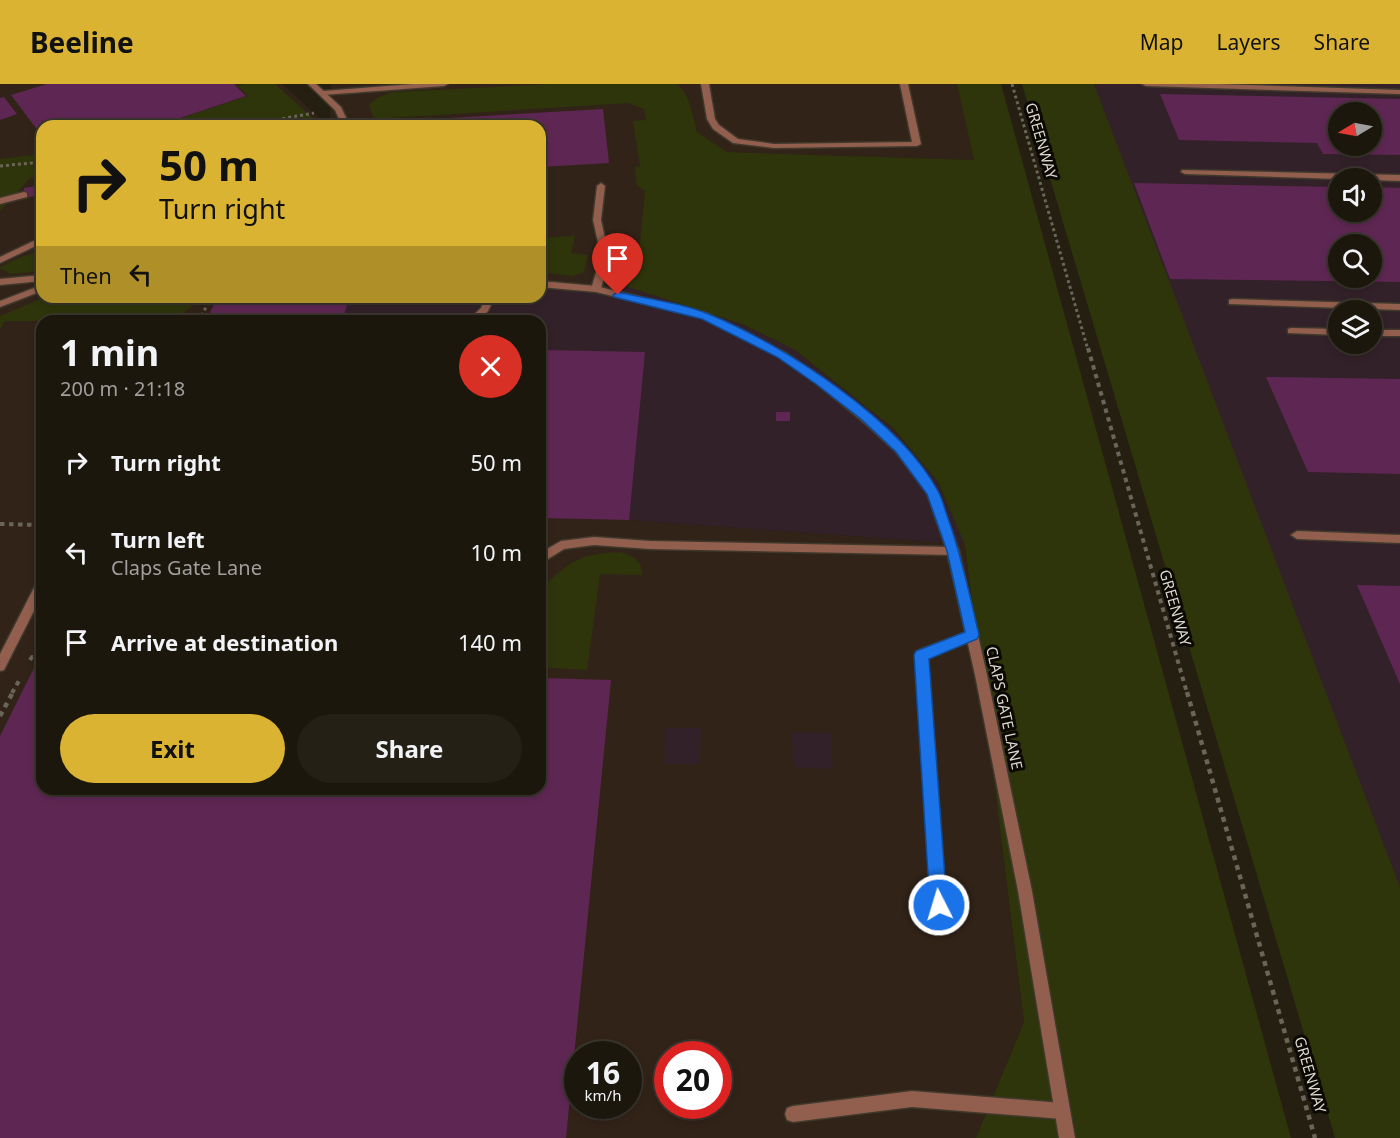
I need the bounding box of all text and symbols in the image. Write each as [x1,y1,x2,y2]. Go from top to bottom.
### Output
text: Beeline [30,23,134,61]
text: Map [1140,28,1184,56]
text: Layers [1217,28,1281,56]
text: Share [1314,28,1370,56]
street label: GREENWAY [1021,100,1063,182]
north arrow [1328,102,1382,156]
map controls [1328,102,1382,354]
text: 50 m [159,136,259,193]
icon: right [60,144,138,222]
button: sound [1328,168,1382,222]
text: Turn right [159,190,285,227]
pin [592,233,643,295]
button: search [1328,234,1382,288]
icon: arrive [601,242,634,275]
icon: left [124,258,157,291]
text: Then [60,260,112,290]
button: layers [1328,300,1382,354]
text: 1 min [60,328,159,377]
button: close [459,335,522,398]
text: 200 m · 21:18 [60,375,185,402]
icon: right [60,446,93,479]
text: Turn right [111,447,221,477]
text: 50 m [471,447,522,477]
text: Turn left [111,524,205,554]
icon: left [60,536,93,569]
text: 10 m [471,537,522,567]
text: Claps Gate Lane [111,554,262,581]
street label: GREENWAY [1155,567,1197,649]
icon: arrive [60,626,93,659]
text: Arrive at destination [111,627,338,657]
text: 140 m [458,627,522,657]
street label: CLAPS GATE LANE [982,644,1028,771]
button: Exit [60,714,285,783]
button: Share [297,714,522,783]
position arrow [907,873,971,937]
street label: GREENWAY [1290,1034,1332,1116]
speed limit sign: 20 [654,1041,732,1119]
text: 16 [586,1052,620,1093]
text: km/h [585,1085,621,1105]

